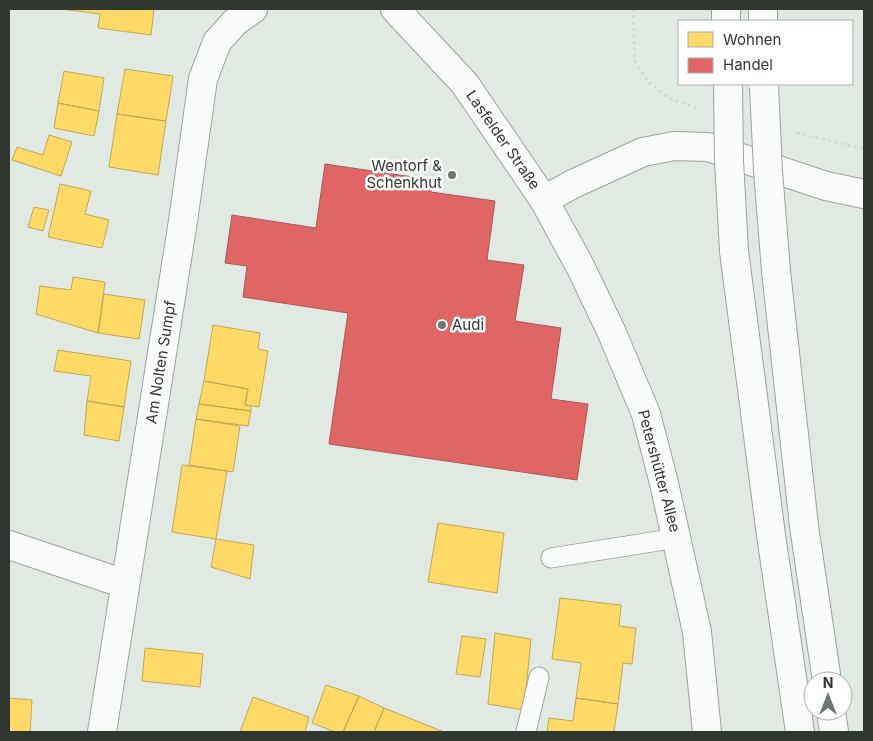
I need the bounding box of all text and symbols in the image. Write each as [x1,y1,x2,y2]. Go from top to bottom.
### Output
legend [678,20,853,85]
text: Wohnen [723,30,781,49]
text: Handel [723,55,773,74]
street label: Lasfelder Straße [462,86,545,193]
place label: Wentorf & Schenkhut [366,156,442,192]
marker: Wentorf & Schenkhut [446,169,458,181]
street label: Am Nolten Sumpf [141,298,180,425]
place label: Audi [452,315,484,334]
marker: Audi [436,319,448,331]
street label: Petershütter Allee [634,408,685,534]
north arrow [803,671,853,721]
text: N [823,674,833,691]

